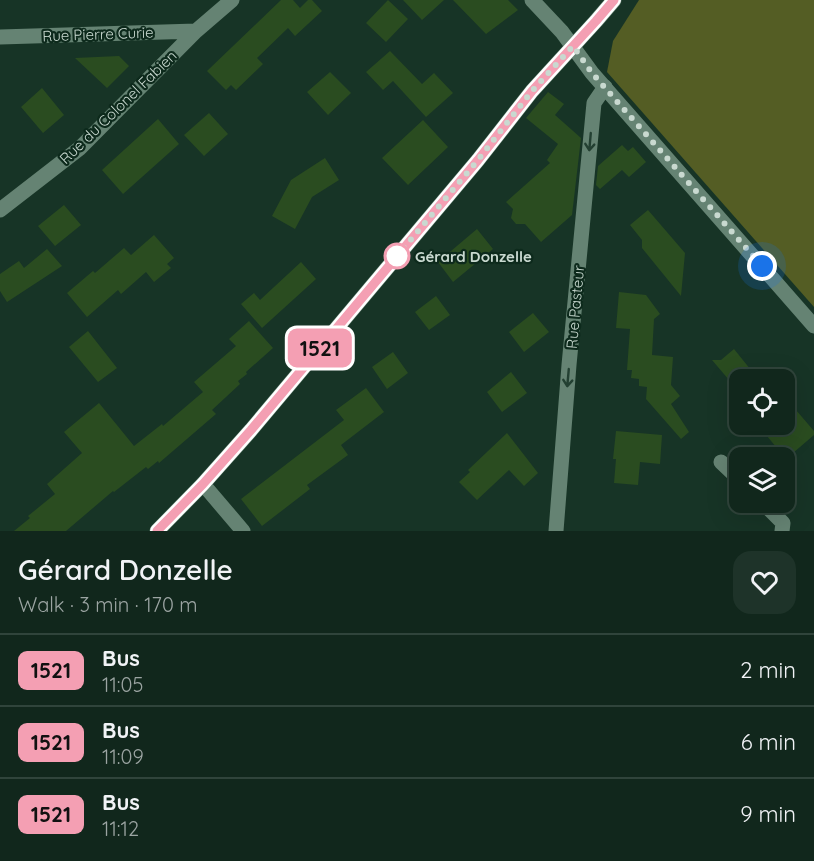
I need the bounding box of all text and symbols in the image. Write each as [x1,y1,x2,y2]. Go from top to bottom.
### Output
street label: Rue Pierre Curie [42,23,154,45]
street label: Rue du Colonel Fabien [55,46,181,168]
one-way arrow [584,132,595,152]
marker: Gérard Donzelle [384,243,410,269]
place label: Gérard Donzelle [415,247,532,266]
your location [747,251,777,281]
street label: Rue Pasteur [562,264,588,350]
line badge: 1521 [278,328,362,368]
text: 1521 [300,335,340,361]
one-way arrow [562,368,573,388]
map controls [729,369,795,513]
button: locate [729,369,795,435]
button: layers [729,447,795,513]
button: heart [733,551,796,614]
text: Gérard Donzelle [18,552,233,587]
text: Walk · 3 min · 170 m [18,592,197,617]
text: Bus [102,644,140,672]
text: 2 min [740,656,796,684]
text: 1521 [31,657,71,683]
text: 11:05 [102,672,143,697]
text: Bus [102,716,140,744]
text: 6 min [741,728,796,756]
text: 1521 [31,729,71,755]
text: 11:09 [102,744,144,769]
text: Bus [102,788,140,816]
text: 9 min [740,800,796,828]
text: 1521 [31,801,71,827]
text: 11:12 [102,816,139,841]

